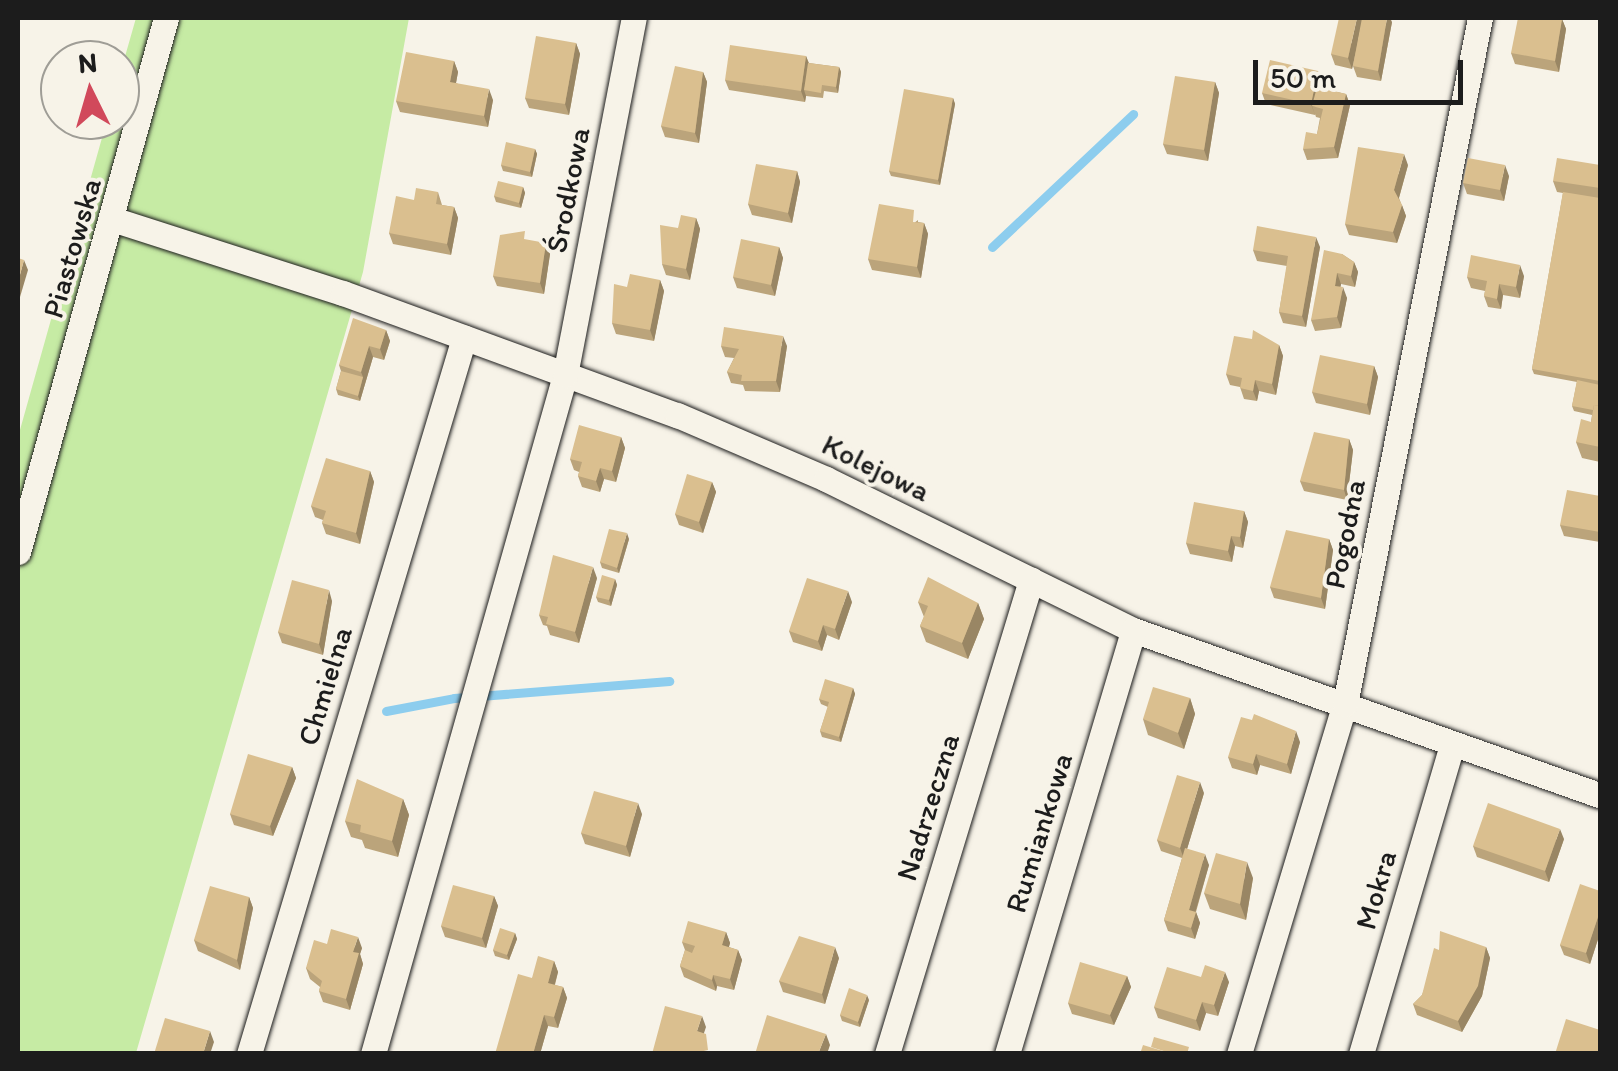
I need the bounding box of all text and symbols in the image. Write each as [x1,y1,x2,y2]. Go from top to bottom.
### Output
north arrow [40,40,140,140]
scale bar [1258,40,1468,102]
text: N [77,44,98,80]
text: 50 m [1270,59,1336,96]
street label: Środkowa [538,124,598,256]
street label: Piastowska [35,174,109,322]
street label: Kolejowa [816,426,936,510]
street label: Pogodna [1317,476,1373,592]
street label: Chmielna [290,622,360,750]
street label: Nadrzeczna [889,729,967,885]
street label: Rumiankowa [998,749,1080,917]
street label: Mokra [1348,846,1404,934]

